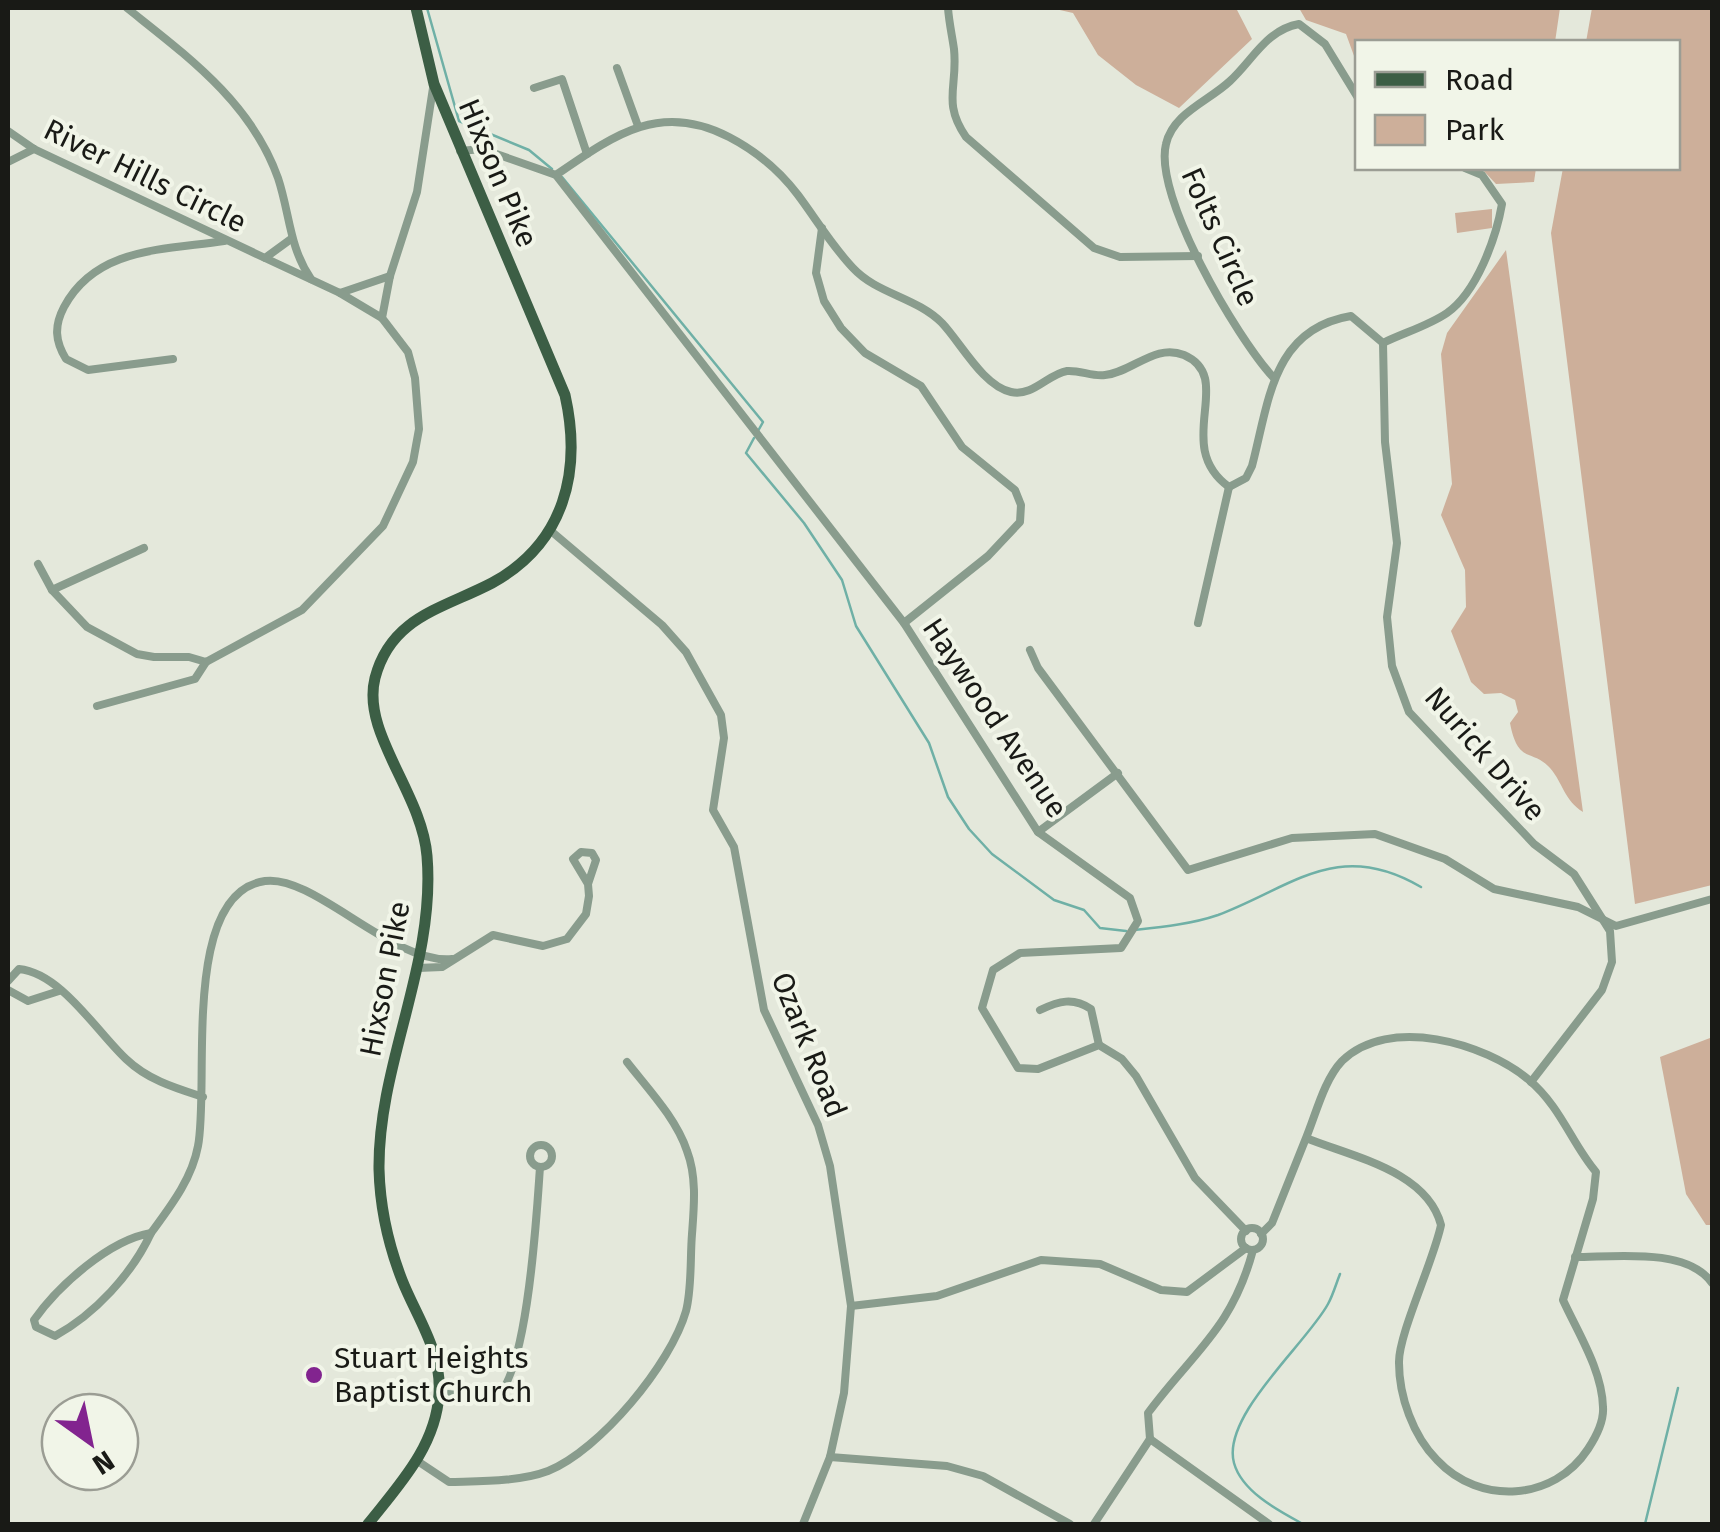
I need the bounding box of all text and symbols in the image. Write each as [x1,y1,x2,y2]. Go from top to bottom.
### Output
legend [1355,40,1680,170]
text: Road [1445,62,1514,98]
street label: Hixson Pike [451,93,545,253]
street label: River Hills Circle [38,111,252,241]
text: Park [1445,112,1505,148]
street label: Folts Circle [1173,162,1267,312]
street label: Haywood Avenue [915,611,1075,825]
street label: Nurick Drive [1417,680,1553,828]
street label: Hixson Pike [352,898,418,1060]
street label: Ozark Road [764,967,854,1123]
place label: Stuart Heights Baptist Church [334,1340,533,1410]
marker: Stuart Heights Baptist Church [303,1364,325,1386]
north arrow [40,1392,140,1492]
text: N [87,1444,120,1481]

